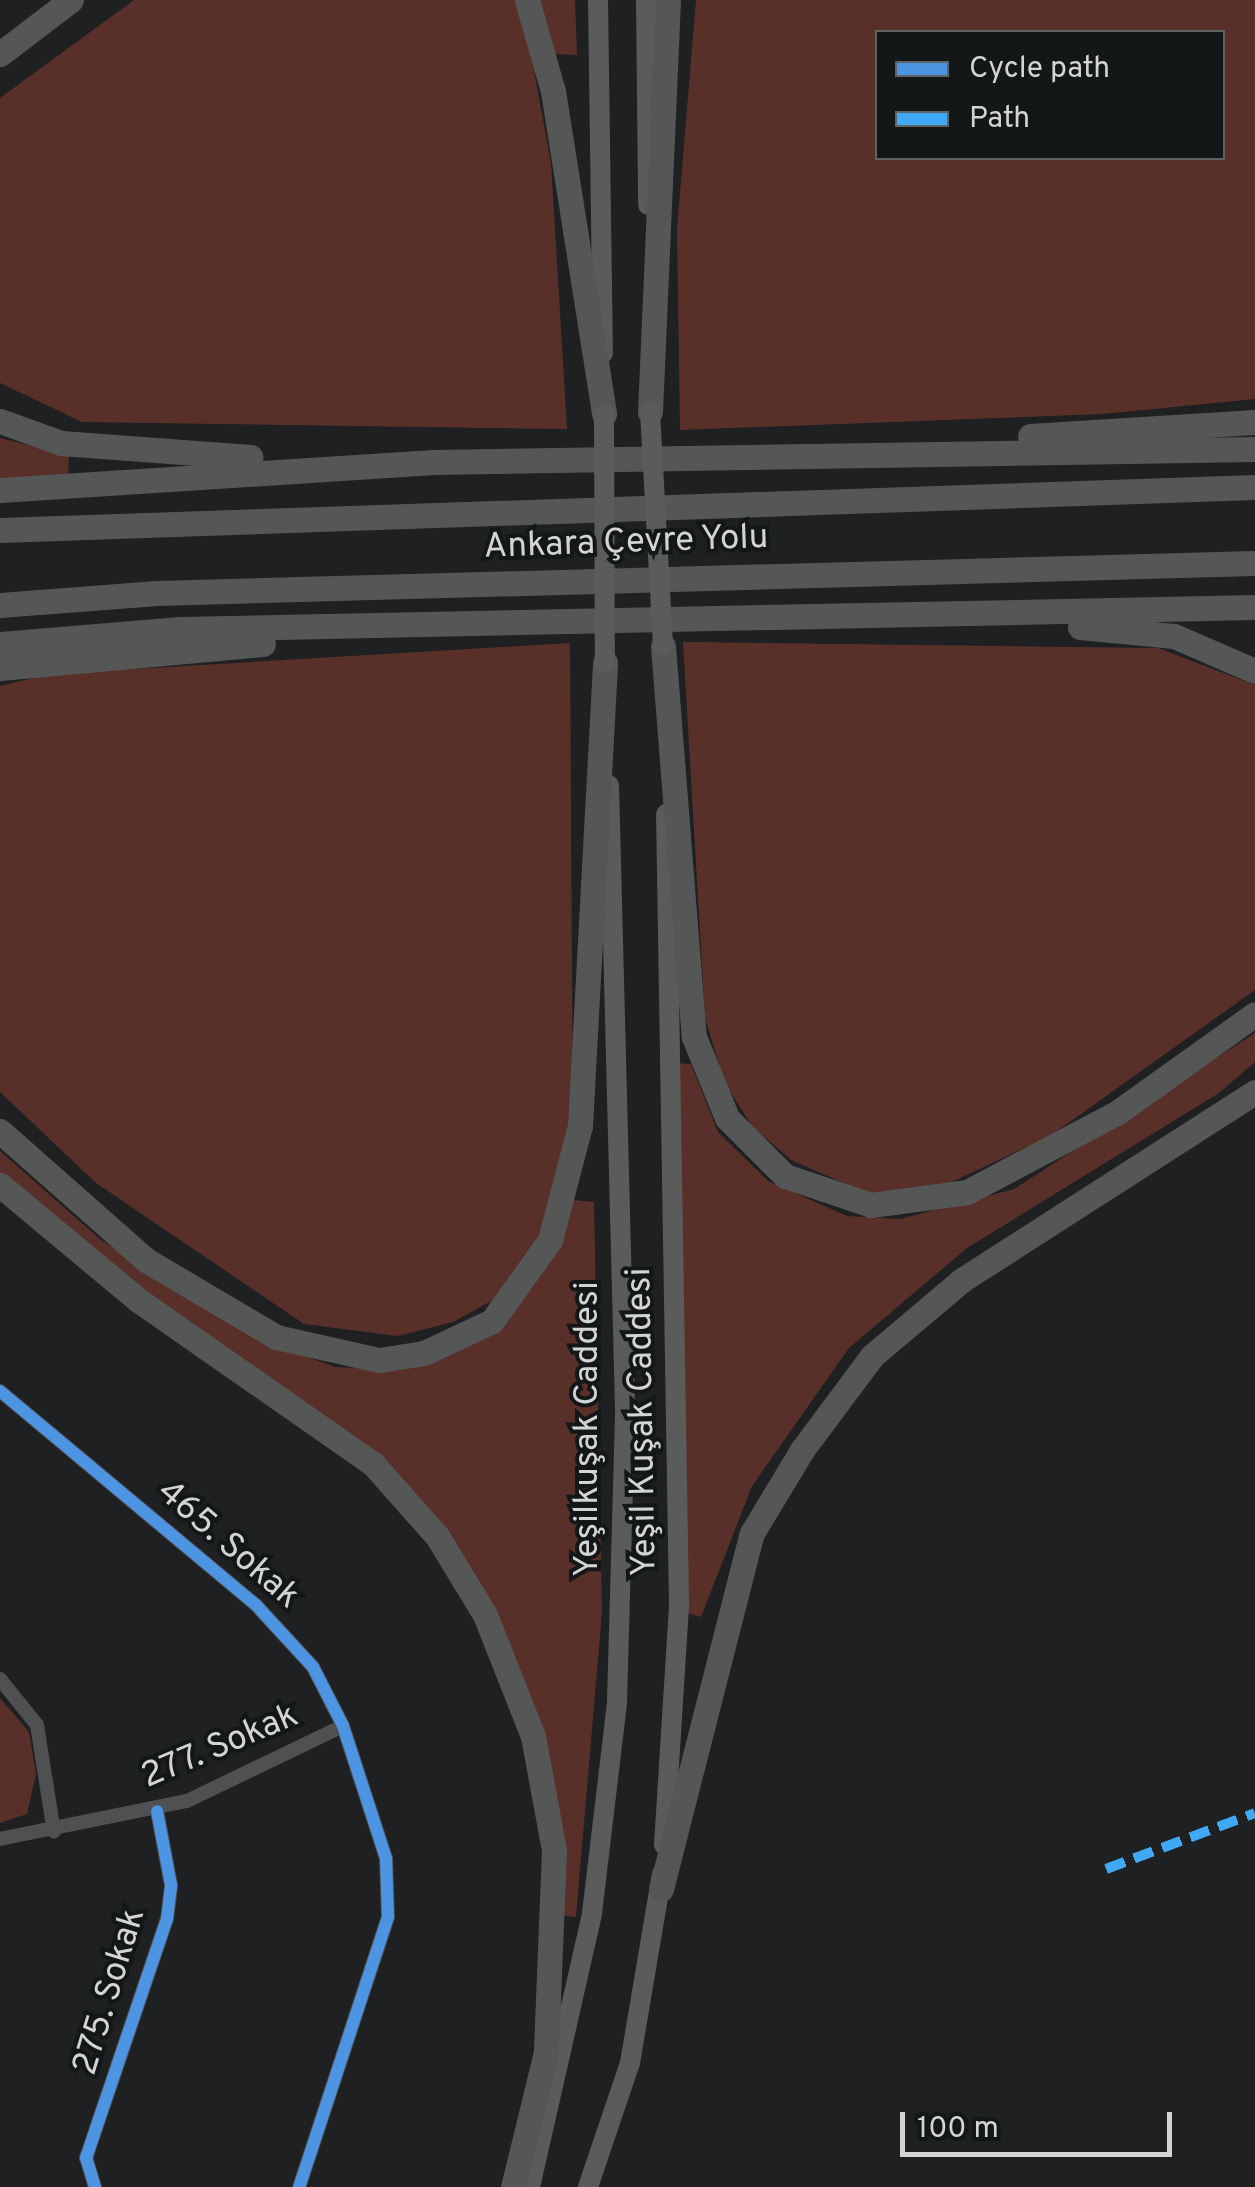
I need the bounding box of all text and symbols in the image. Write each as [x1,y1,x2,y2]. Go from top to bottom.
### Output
legend [875,30,1225,160]
text: Cycle path [969,51,1110,88]
text: Path [969,101,1030,138]
street label: Ankara Çevre Yolu [482,517,770,569]
street label: Yeşil Kuşak Caddesi [619,1267,667,1577]
street label: Yeşilkuşak Caddesi [567,1281,609,1577]
street label: 465. Sokak [148,1472,308,1618]
street label: 277. Sokak [135,1695,305,1799]
street label: 275. Sokak [65,1904,155,2080]
scale bar [905,2092,1178,2154]
text: 100 m [917,2111,999,2148]

